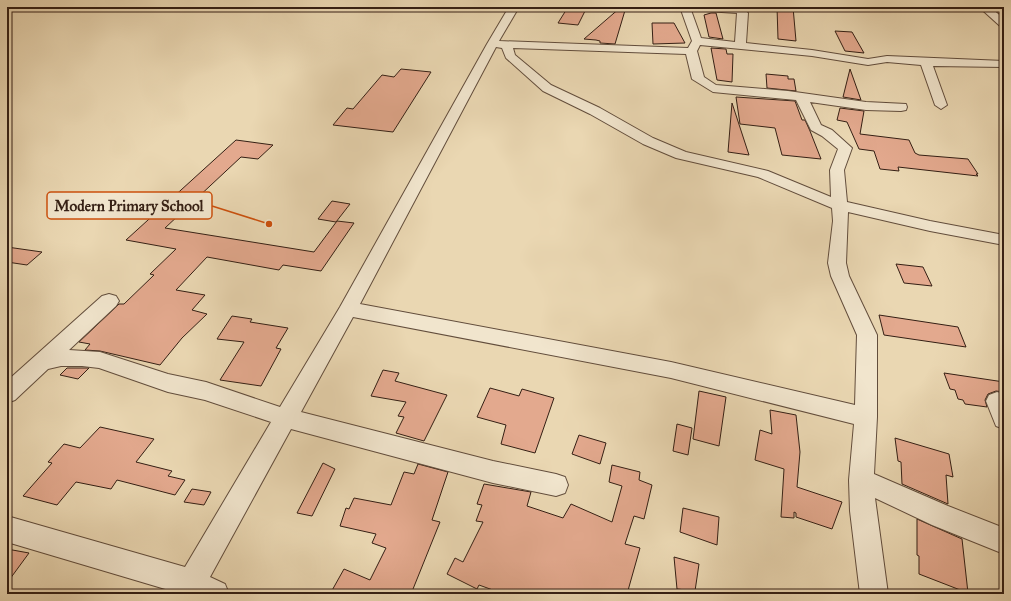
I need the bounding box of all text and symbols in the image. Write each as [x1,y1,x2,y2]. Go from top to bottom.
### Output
callout: Modern Primary School [47,192,212,219]
text: Modern Primary School [54,197,205,216]

